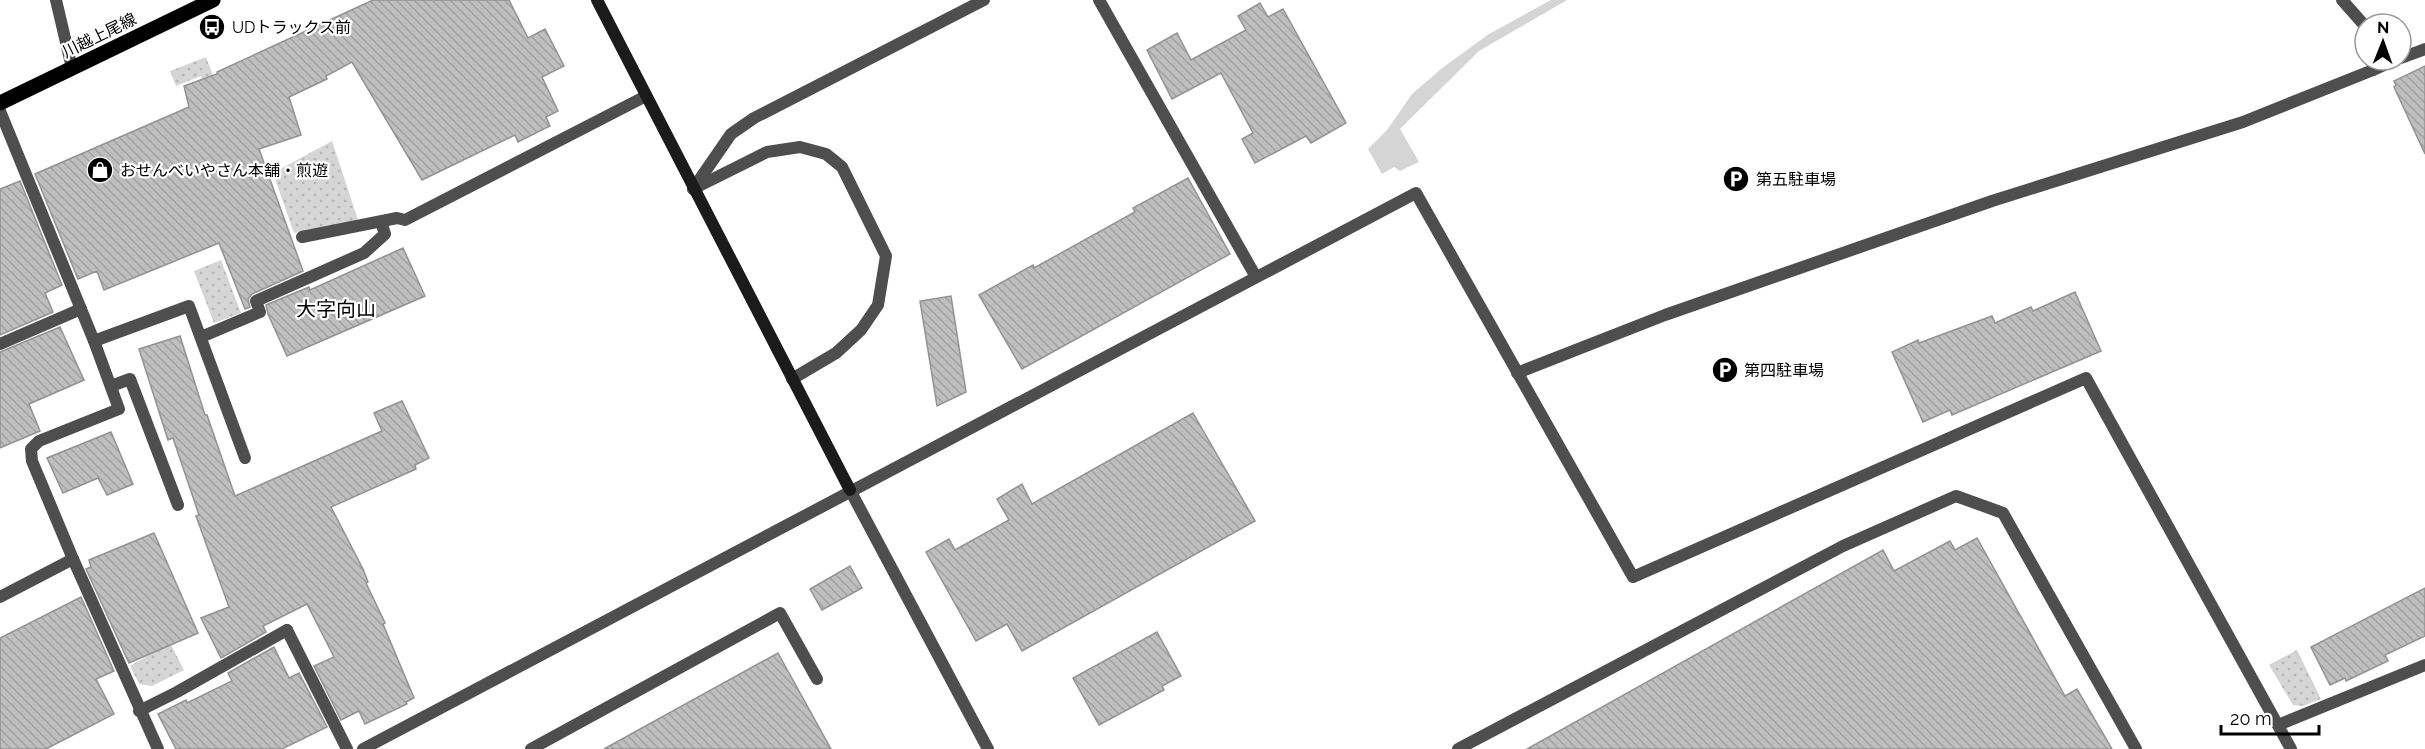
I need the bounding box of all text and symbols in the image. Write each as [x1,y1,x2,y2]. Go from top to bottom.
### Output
street label: 川越上尾線 [59,9,139,62]
bus stop icon: UDトラックス前 [197,12,227,42]
north arrow [2353,12,2413,72]
place label: UDトラックス前 [232,18,351,37]
text: N [2377,18,2390,37]
shop icon: おせんべいやさん本舗・煎遊 [85,155,115,185]
place label: おせんべいやさん本舗・煎遊 [120,161,328,180]
parking icon: 第五駐車場 [1721,164,1751,194]
place label: 第五駐車場 [1756,170,1836,189]
district label: 大字向山 [296,297,376,321]
parking icon: 第四駐車場 [1710,355,1740,385]
place label: 第四駐車場 [1744,361,1824,380]
scale bar [2221,698,2318,736]
text: 20 m [2230,708,2272,729]

